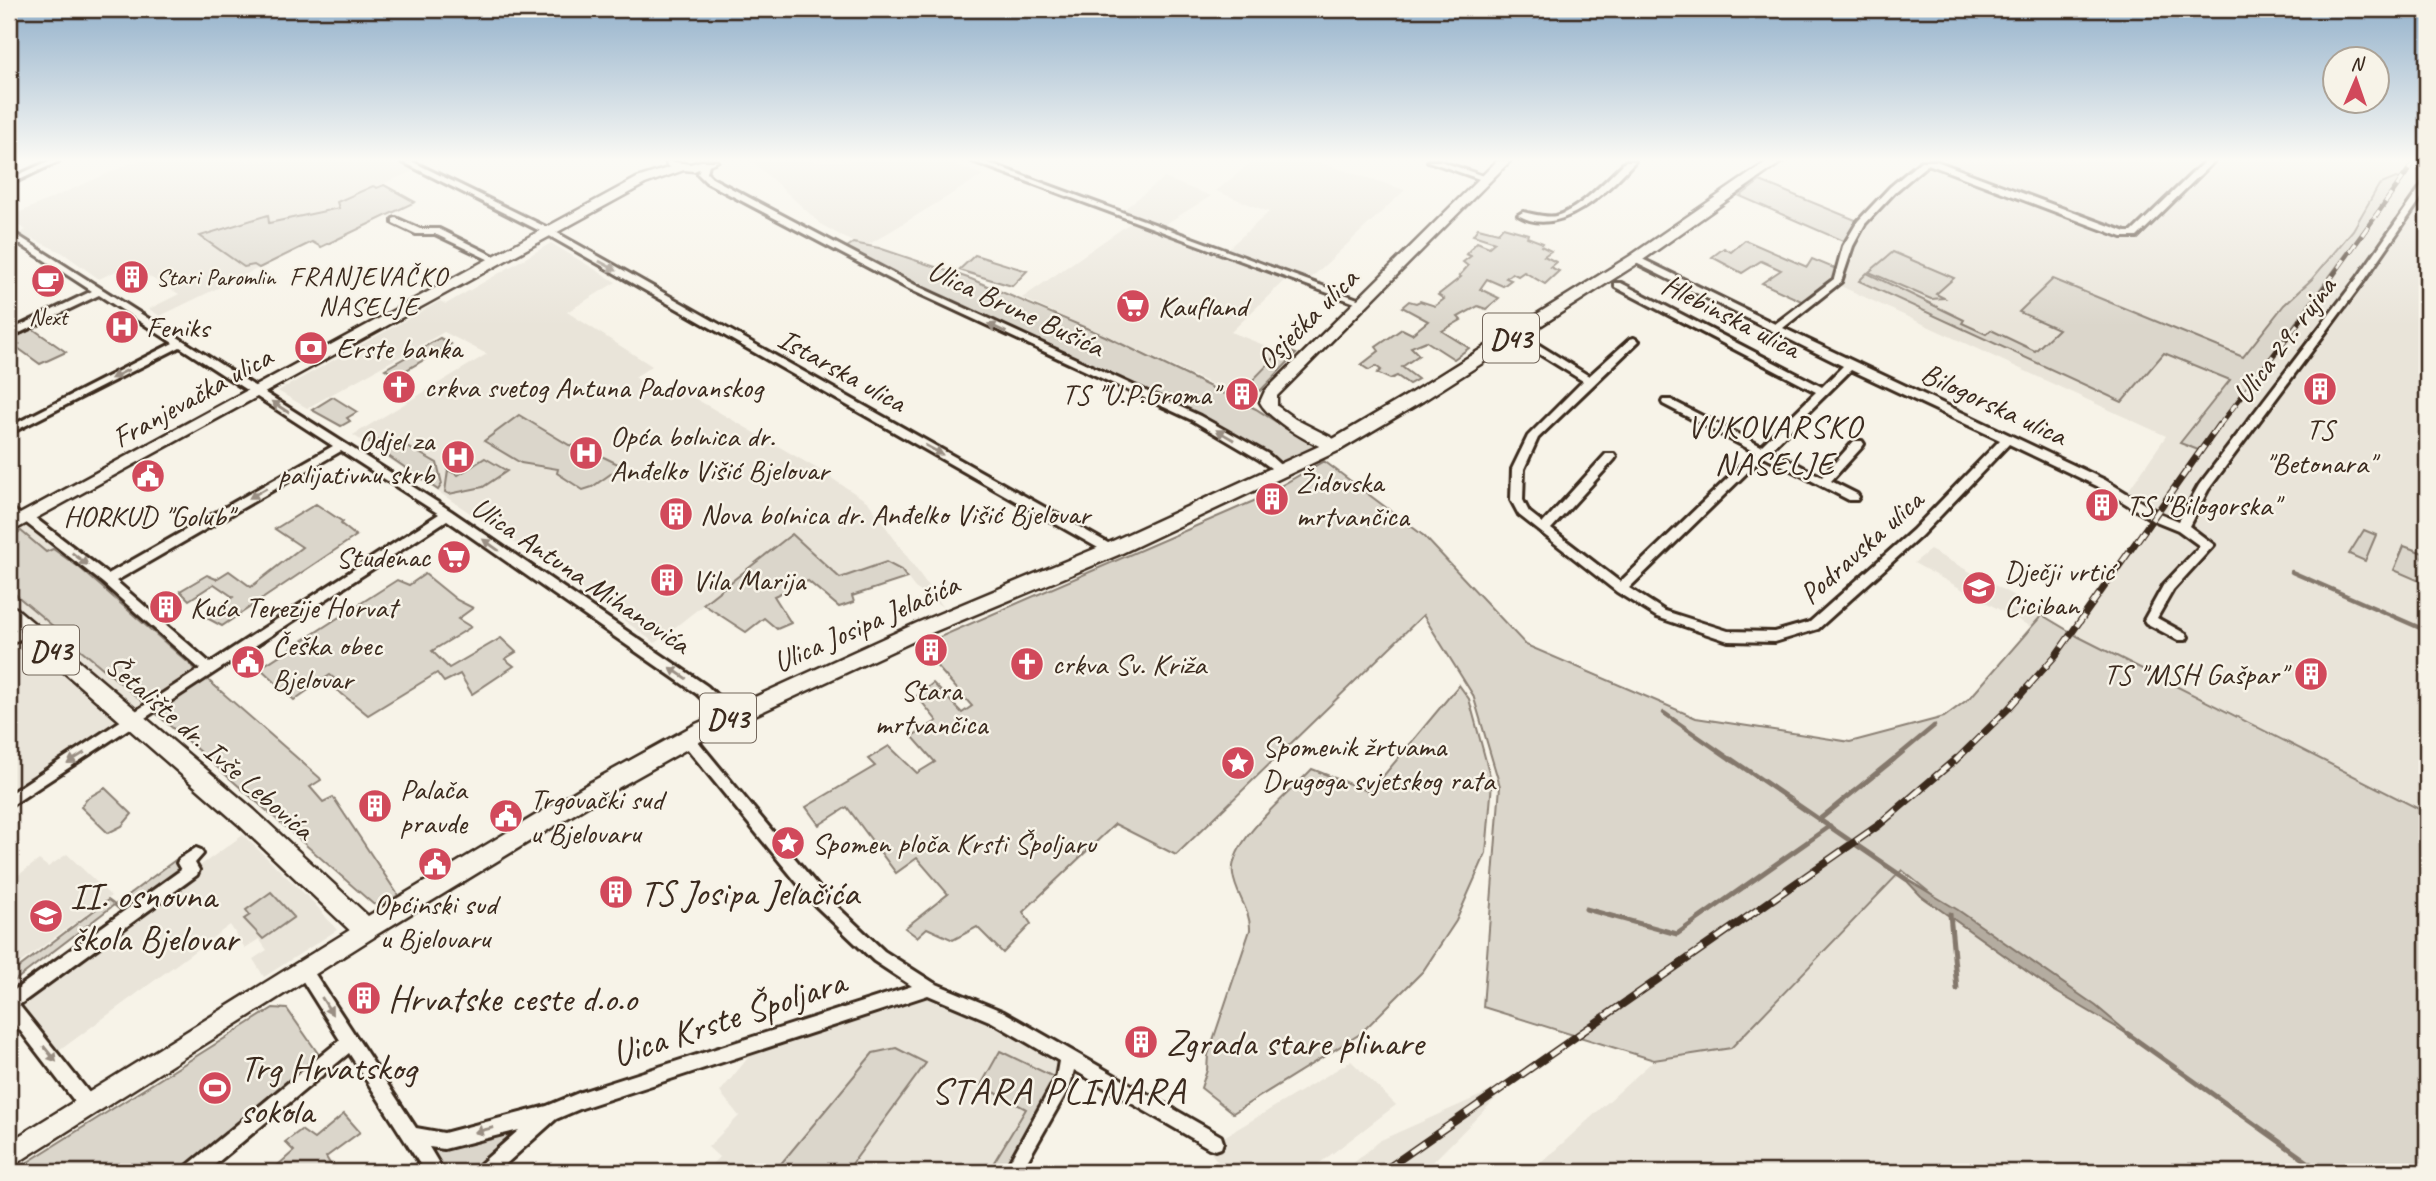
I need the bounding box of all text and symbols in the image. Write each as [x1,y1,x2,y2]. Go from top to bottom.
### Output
north arrow [2320,46,2390,116]
text: N [2350,52,2366,76]
street label: Ulica Brune Bušića [922,251,1112,366]
building icon: Stari Paromlin [113,258,151,296]
street label: Osječka ulica [1248,259,1367,378]
district label: FRANJEVAČKO NASELJE [289,260,450,323]
one-way arrow [599,260,618,272]
cafe icon: Next [29,262,67,300]
place label: Stari Paromlin [156,262,277,292]
street label: Hlebinska ulica [1656,265,1809,368]
street label: Ulica 29. rujna [2224,267,2345,411]
supermarket icon: Kaufland [1114,287,1152,325]
place label: Kaufland [1158,287,1252,325]
place label: Next [29,302,69,332]
hospital icon: Feniks [103,308,141,346]
place label: Feniks [146,308,212,346]
road number: D43 [1483,314,1539,362]
street label: Istarska ulica [771,319,914,422]
one-way arrow [987,322,1007,333]
bank icon: Erste banka [292,329,330,367]
place label: Erste banka [336,329,464,367]
street label: Franjevačka ulica [106,337,280,456]
street label: Bilogorska ulica [1915,354,2075,455]
church icon: crkva svetog Antuna Padovanskog [380,368,418,406]
place label: crkva svetog Antuna Padovanskog [424,368,765,406]
one-way arrow [110,369,130,380]
building icon: TS "Betonara" [2301,370,2339,408]
place label: TS "U.P.Groma" [1062,375,1224,413]
building icon: TS "U.P.Groma" [1223,375,1261,413]
one-way arrow [270,400,290,413]
district label: VUKOVARSKO NASELJE [1687,406,1864,484]
place label: TS "Betonara" [2265,410,2381,482]
place label: Opća bolnica dr. Anđelko Višić Bjelovar [610,417,832,489]
place label: Odjel za palijativnu skrb [278,421,436,493]
one-way arrow [1216,428,1235,441]
hospital icon: Opća bolnica dr. Anđelko Višić Bjelovar [567,434,605,472]
hospital icon: Odjel za palijativnu skrb [439,438,477,476]
one-way arrow [925,444,944,456]
public building icon: HORKUD "Golub" [129,457,167,495]
place label: Židovska mrtvančica [1296,463,1411,535]
building icon: Židovska mrtvančica [1253,480,1291,518]
street label: Podravska ulica [1791,480,1933,613]
building icon: TS "Bilogorska" [2083,486,2121,524]
place label: TS "Bilogorska" [2126,486,2285,524]
one-way arrow [249,487,268,499]
street label: Ulica Antuna Mihanovića [464,488,699,663]
building icon: Nova bolnica dr. Anđelko Višić Bjelovar [657,495,695,533]
place label: Nova bolnica dr. Anđelko Višić Bjelovar [700,495,1093,533]
place label: HORKUD "Golub" [63,497,239,535]
place label: Studenac [336,538,431,576]
supermarket icon: Studenac [435,538,473,576]
one-way arrow [481,539,500,552]
one-way arrow [71,552,89,566]
place label: Dječji vrtić Ciciban [2004,552,2118,624]
building icon: Vila Marija [648,561,686,599]
place label: Vila Marija [692,561,807,599]
street label: Ulica Josipa Jelačića [767,564,966,681]
school or university icon: Dječji vrtić Ciciban [1960,569,1998,607]
building icon: Kuća Terezije Horvat [147,588,185,626]
place label: Kuća Terezije Horvat [190,588,401,626]
road number: D43 [23,626,79,674]
place label: Češka obec Bjelovar [272,626,383,698]
building icon: Stara mrtvančica [912,631,950,669]
public building icon: Češka obec Bjelovar [229,643,267,681]
church icon: crkva Sv. Križa [1008,645,1046,683]
place label: crkva Sv. Križa [1052,645,1208,683]
street label: Šetalište dr. Ivše Lebovića [98,646,323,849]
place label: TS "MSH Gašpar" [2104,655,2292,693]
building icon: TS "MSH Gašpar" [2292,655,2330,693]
one-way arrow [668,667,688,680]
place label: Stara mrtvančica [875,671,989,743]
road number: D43 [700,694,756,742]
place label: Spomenik žrtvama Drugoga svjetskog rata [1262,727,1497,799]
place icon: Spomenik žrtvama Drugoga svjetskog rata [1219,744,1257,782]
one-way arrow [67,752,86,765]
place label: Palača pravde [400,770,469,842]
place label: Trgovački sud u Bjelovaru [530,780,667,852]
building icon: Palača pravde [356,787,394,825]
public building icon: Trgovački sud u Bjelovaru [487,797,525,835]
place icon: Spomen ploča Krsti Špoljaru [769,824,807,862]
place label: Spomen ploča Krsti Špoljaru [812,824,1098,862]
public building icon: Općinski sud u Bjelovaru [416,845,454,883]
place label: TS Josipa Jelačića [640,869,862,916]
place label: II. osnovna škola Bjelovar [70,872,241,962]
building icon: TS Josipa Jelačića [597,873,635,911]
place label: Općinski sud u Bjelovaru [373,885,501,957]
school or university icon: II. osnovna škola Bjelovar [27,897,65,935]
street label: Uica Krste Špoljara [606,957,853,1077]
place label: Hrvatske ceste d.o.o [388,975,639,1022]
building icon: Hrvatske ceste d.o.o [345,979,383,1017]
one-way arrow [320,996,333,1015]
place label: Zgrada stare plinare [1166,1019,1426,1066]
building icon: Zgrada stare plinare [1122,1023,1160,1061]
one-way arrow [42,1044,57,1062]
place label: Trg Hrvatskog sokola [240,1044,419,1134]
district label: STARA PLINARA [931,1067,1187,1114]
sports icon: Trg Hrvatskog sokola [196,1069,234,1107]
one-way arrow [473,1125,495,1136]

